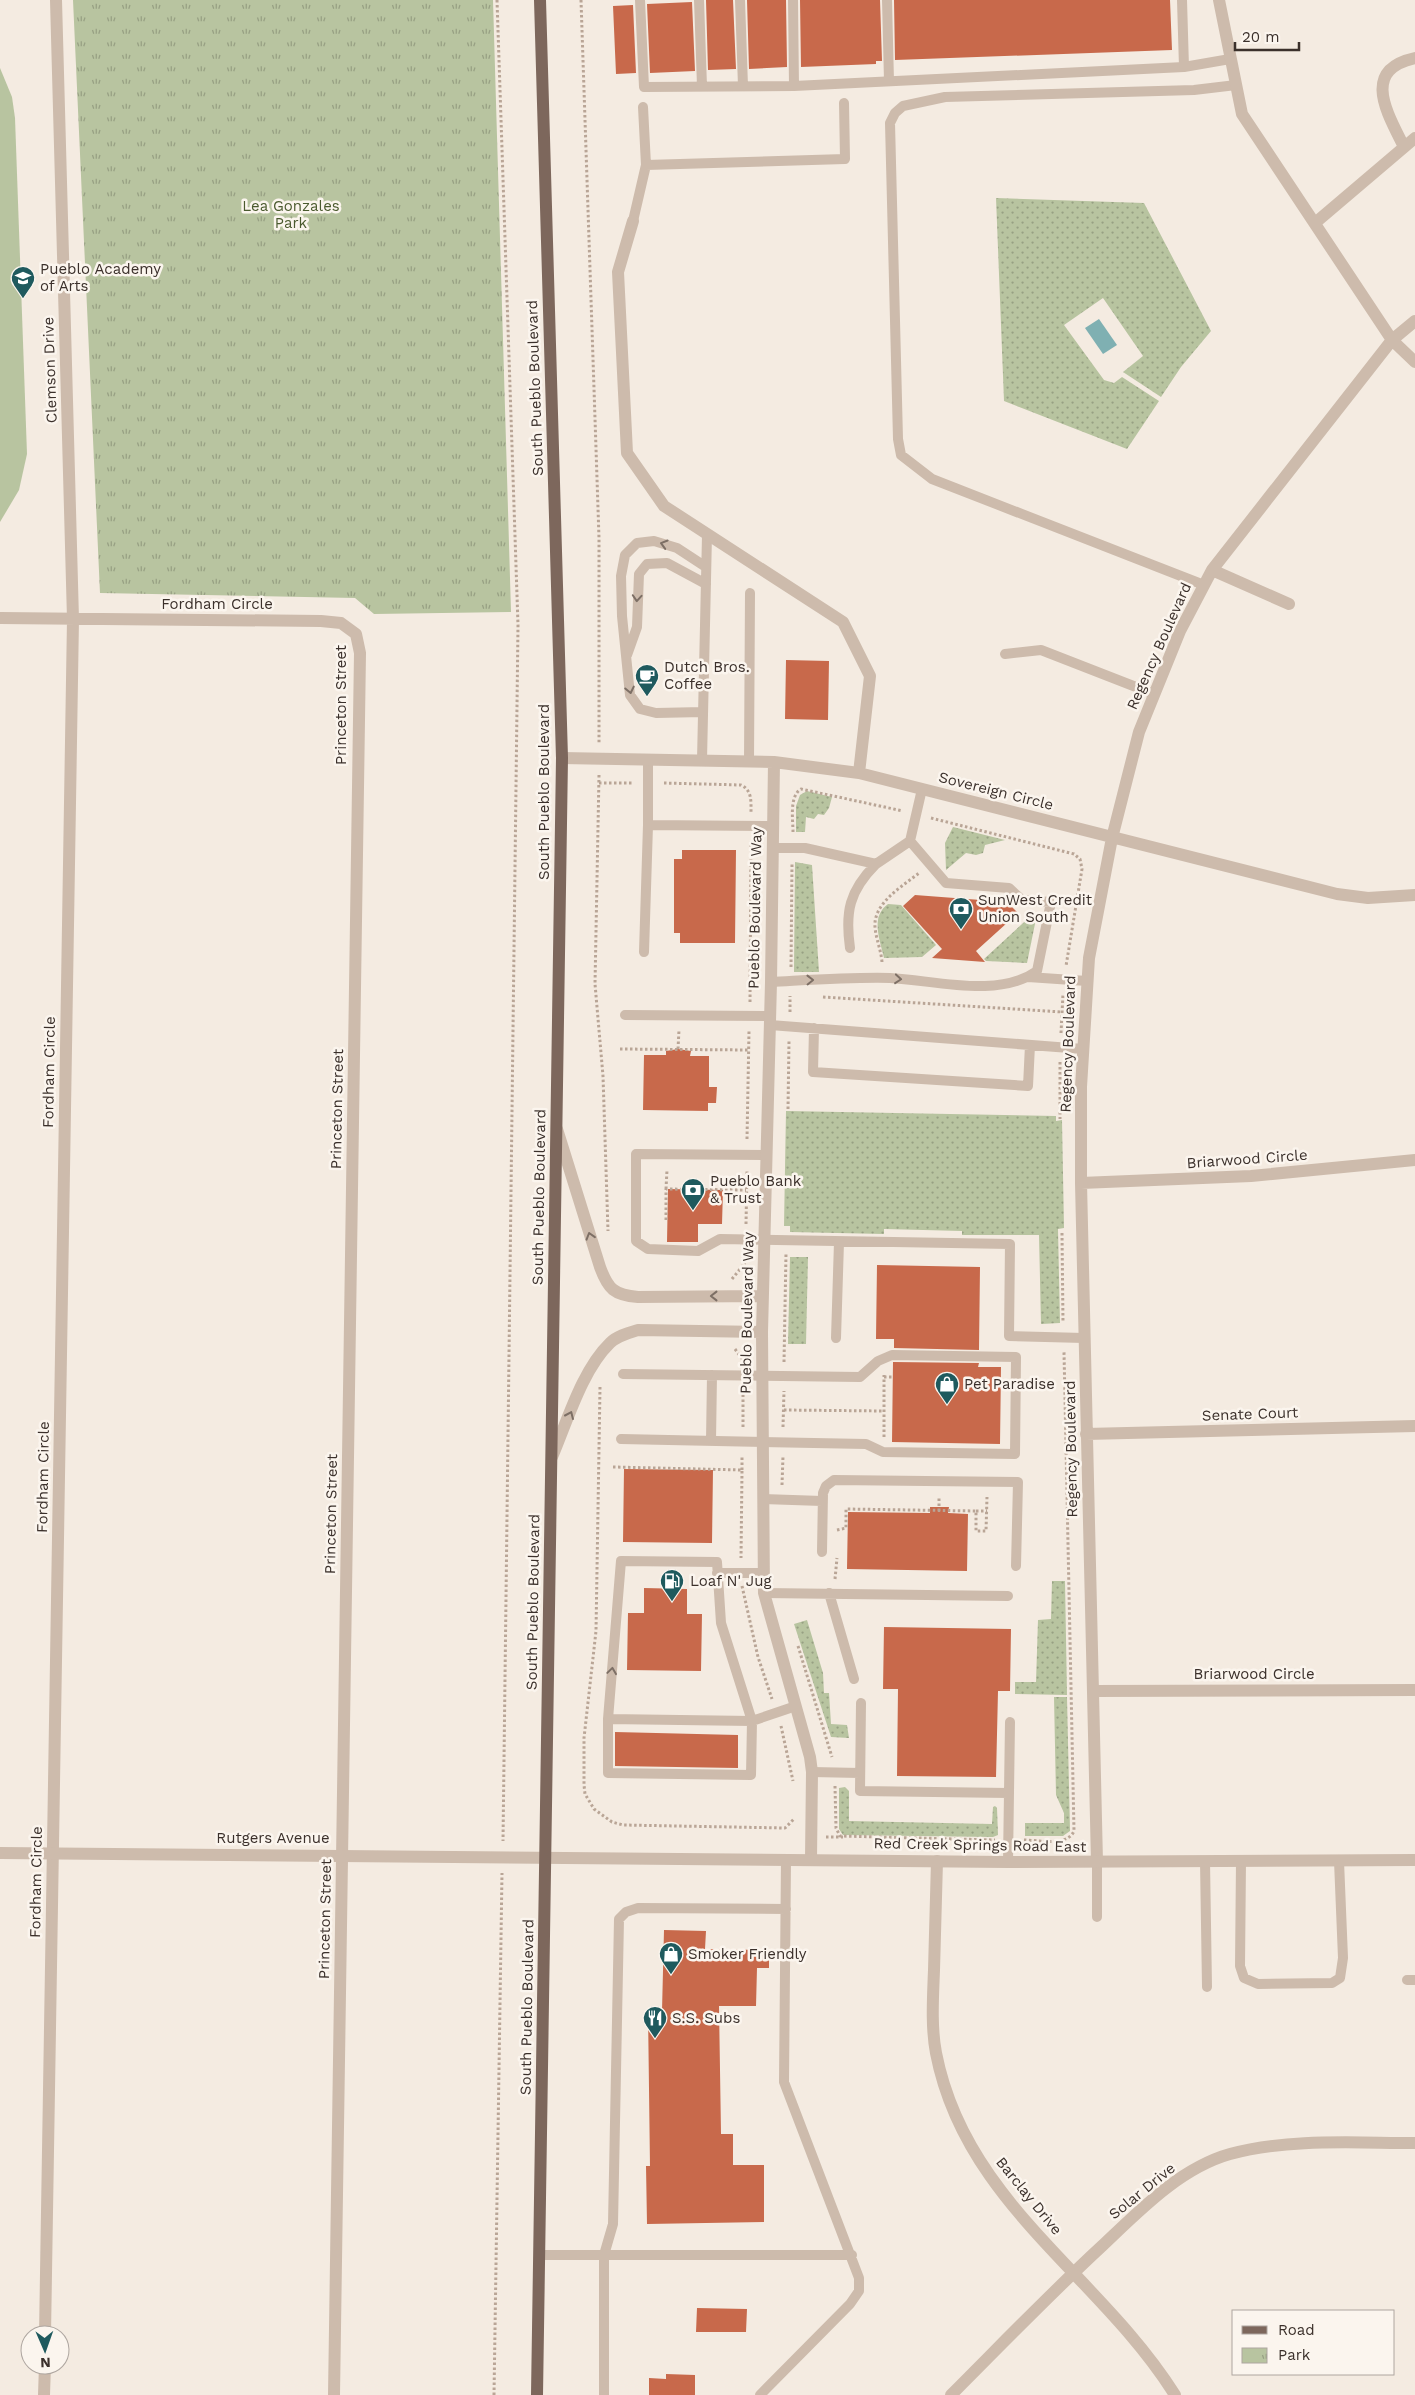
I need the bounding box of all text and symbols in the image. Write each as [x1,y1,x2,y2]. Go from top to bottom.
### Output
scale bar [1235,20,1299,52]
text: 20 m [1242,28,1280,46]
park label: Lea Gonzales Park [242,197,340,232]
place label: Pueblo Academy of Arts [40,260,161,295]
school or university icon: Pueblo Academy of Arts [10,265,36,299]
street label: South Pueblo Boulevard [523,300,547,476]
street label: Clemson Drive [39,316,61,424]
one-way arrow [660,539,669,549]
street label: Regency Boulevard [1123,580,1195,712]
street label: Fordham Circle [161,595,273,613]
one-way arrow [632,595,643,603]
street label: Princeton Street [332,644,350,765]
place label: Dutch Bros. Coffee [664,658,750,693]
cafe icon: Dutch Bros. Coffee [634,663,660,697]
one-way arrow [625,685,635,694]
street label: South Pueblo Boulevard [535,704,553,880]
street label: Sovereign Circle [937,768,1055,814]
street label: Pueblo Boulevard Way [745,827,765,989]
place label: SunWest Credit Union South [978,891,1093,926]
bank icon: SunWest Credit Union South [948,896,974,930]
one-way arrow [894,973,902,984]
one-way arrow [806,975,814,986]
street label: Regency Boulevard [1057,975,1079,1113]
street label: Fordham Circle [39,1016,59,1128]
street label: Princeton Street [327,1048,347,1169]
street label: South Pueblo Boulevard [528,1109,550,1285]
street label: Briarwood Circle [1186,1146,1308,1172]
place label: Pueblo Bank & Trust [710,1172,802,1207]
bank icon: Pueblo Bank & Trust [680,1177,706,1211]
one-way arrow [586,1232,596,1240]
street label: Pueblo Boulevard Way [737,1232,757,1394]
one-way arrow [709,1291,717,1302]
shop icon: Pet Paradise [934,1371,960,1405]
place label: Pet Paradise [964,1375,1055,1393]
street label: Regency Boulevard [1061,1380,1081,1518]
street label: Senate Court [1202,1403,1299,1425]
one-way arrow [564,1411,575,1420]
street label: Fordham Circle [33,1421,53,1533]
street label: Princeton Street [321,1453,341,1574]
street label: South Pueblo Boulevard [522,1514,544,1690]
fuel station icon: Loaf N' Jug [659,1568,685,1602]
place label: Loaf N' Jug [690,1572,771,1590]
street label: Briarwood Circle [1193,1665,1315,1683]
one-way arrow [606,1666,616,1675]
street label: Fordham Circle [26,1826,46,1938]
street label: Rutgers Avenue [216,1829,330,1847]
street label: Red Creek Springs Road East [873,1834,1087,1856]
street label: Princeton Street [315,1858,335,1979]
street label: South Pueblo Boulevard [516,1919,538,2095]
shop icon: Smoker Friendly [658,1941,684,1975]
place label: Smoker Friendly [688,1945,807,1963]
restaurant icon: S.S. Subs [642,2005,668,2039]
place label: S.S. Subs [672,2009,741,2027]
street label: Barclay Drive [992,2153,1066,2239]
street label: Solar Drive [1105,2159,1179,2223]
legend [1232,2310,1395,2375]
text: Road [1278,2321,1315,2339]
north arrow [20,2325,70,2375]
text: Park [1278,2346,1311,2364]
text: N [40,2355,51,2371]

